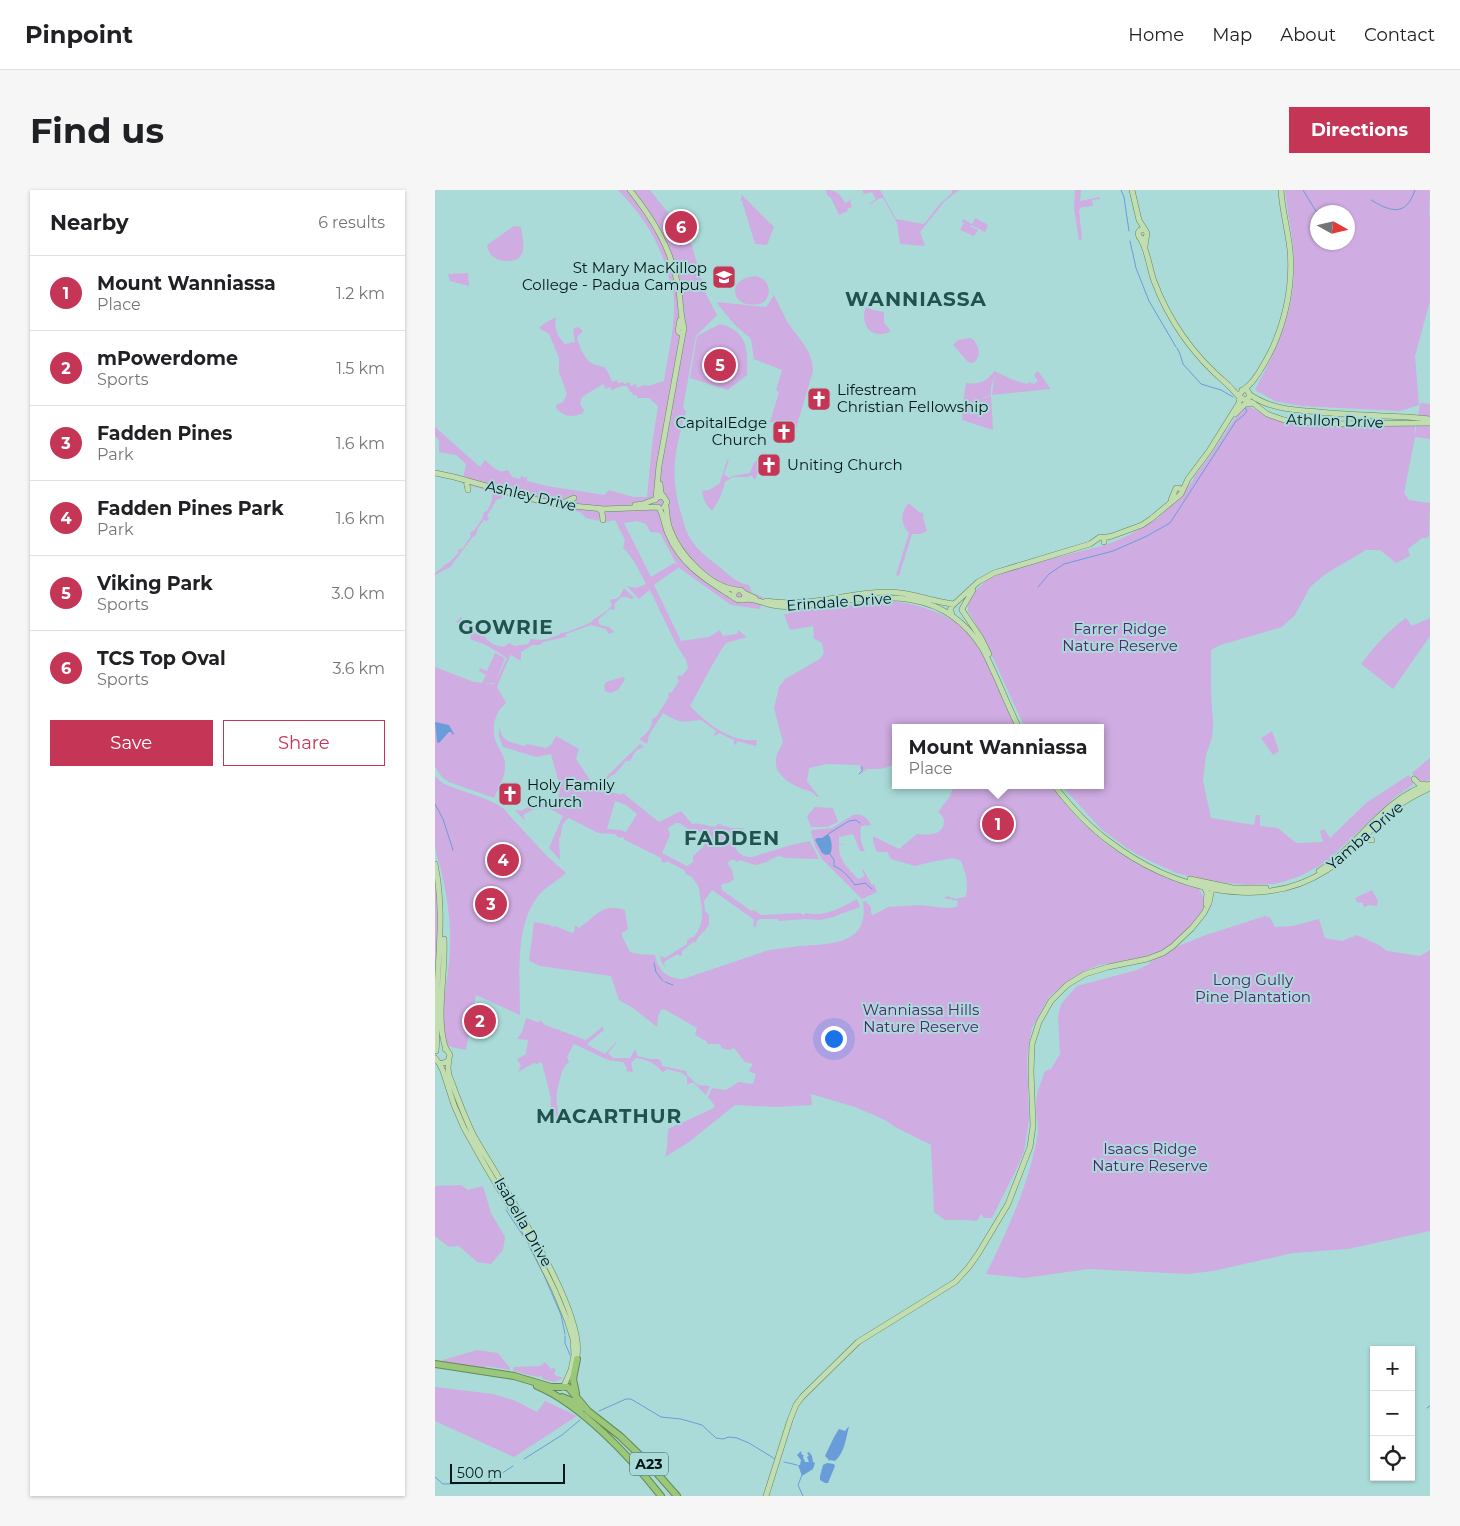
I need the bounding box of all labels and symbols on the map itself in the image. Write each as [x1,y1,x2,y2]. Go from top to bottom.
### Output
north arrow [1310,205,1355,250]
pin: 6 [665,208,697,246]
place label: St Mary MacKillop College - Padua Campus [522,258,707,294]
school or university icon: St Mary MacKillop College - Padua Campus [711,264,737,290]
district label: WANNIASSA [845,287,987,311]
pin: 5 [704,346,736,384]
place label: Lifestream Christian Fellowship [837,380,988,416]
church icon: Lifestream Christian Fellowship [806,386,832,412]
street label: Athllon Drive [1286,409,1384,432]
place label: CapitalEdge Church [675,413,767,449]
church icon: CapitalEdge Church [771,419,797,445]
church icon: Uniting Church [756,452,782,478]
place label: Uniting Church [787,455,903,474]
street label: Ashley Drive [484,476,578,515]
street label: Erindale Drive [786,588,892,615]
district label: GOWRIE [458,615,554,639]
park label: Farrer Ridge Nature Reserve [1062,619,1178,655]
place label: Holy Family Church [527,775,616,811]
church icon: Holy Family Church [497,781,523,807]
street label: Yamba Drive [1322,797,1407,874]
pin: 1 [982,805,1014,843]
district label: FADDEN [684,826,780,850]
pin: 4 [487,841,519,879]
pin: 3 [475,885,507,923]
park label: Long Gully Pine Plantation [1195,970,1311,1006]
park label: Wanniassa Hills Nature Reserve [863,1000,979,1036]
pin: 2 [464,1002,496,1040]
your location [821,1026,847,1052]
district label: MACARTHUR [536,1104,682,1128]
park label: Isaacs Ridge Nature Reserve [1092,1139,1208,1175]
street label: Isabella Drive [490,1174,557,1270]
road number: A23 [630,1452,668,1476]
scale bar [450,1461,565,1484]

